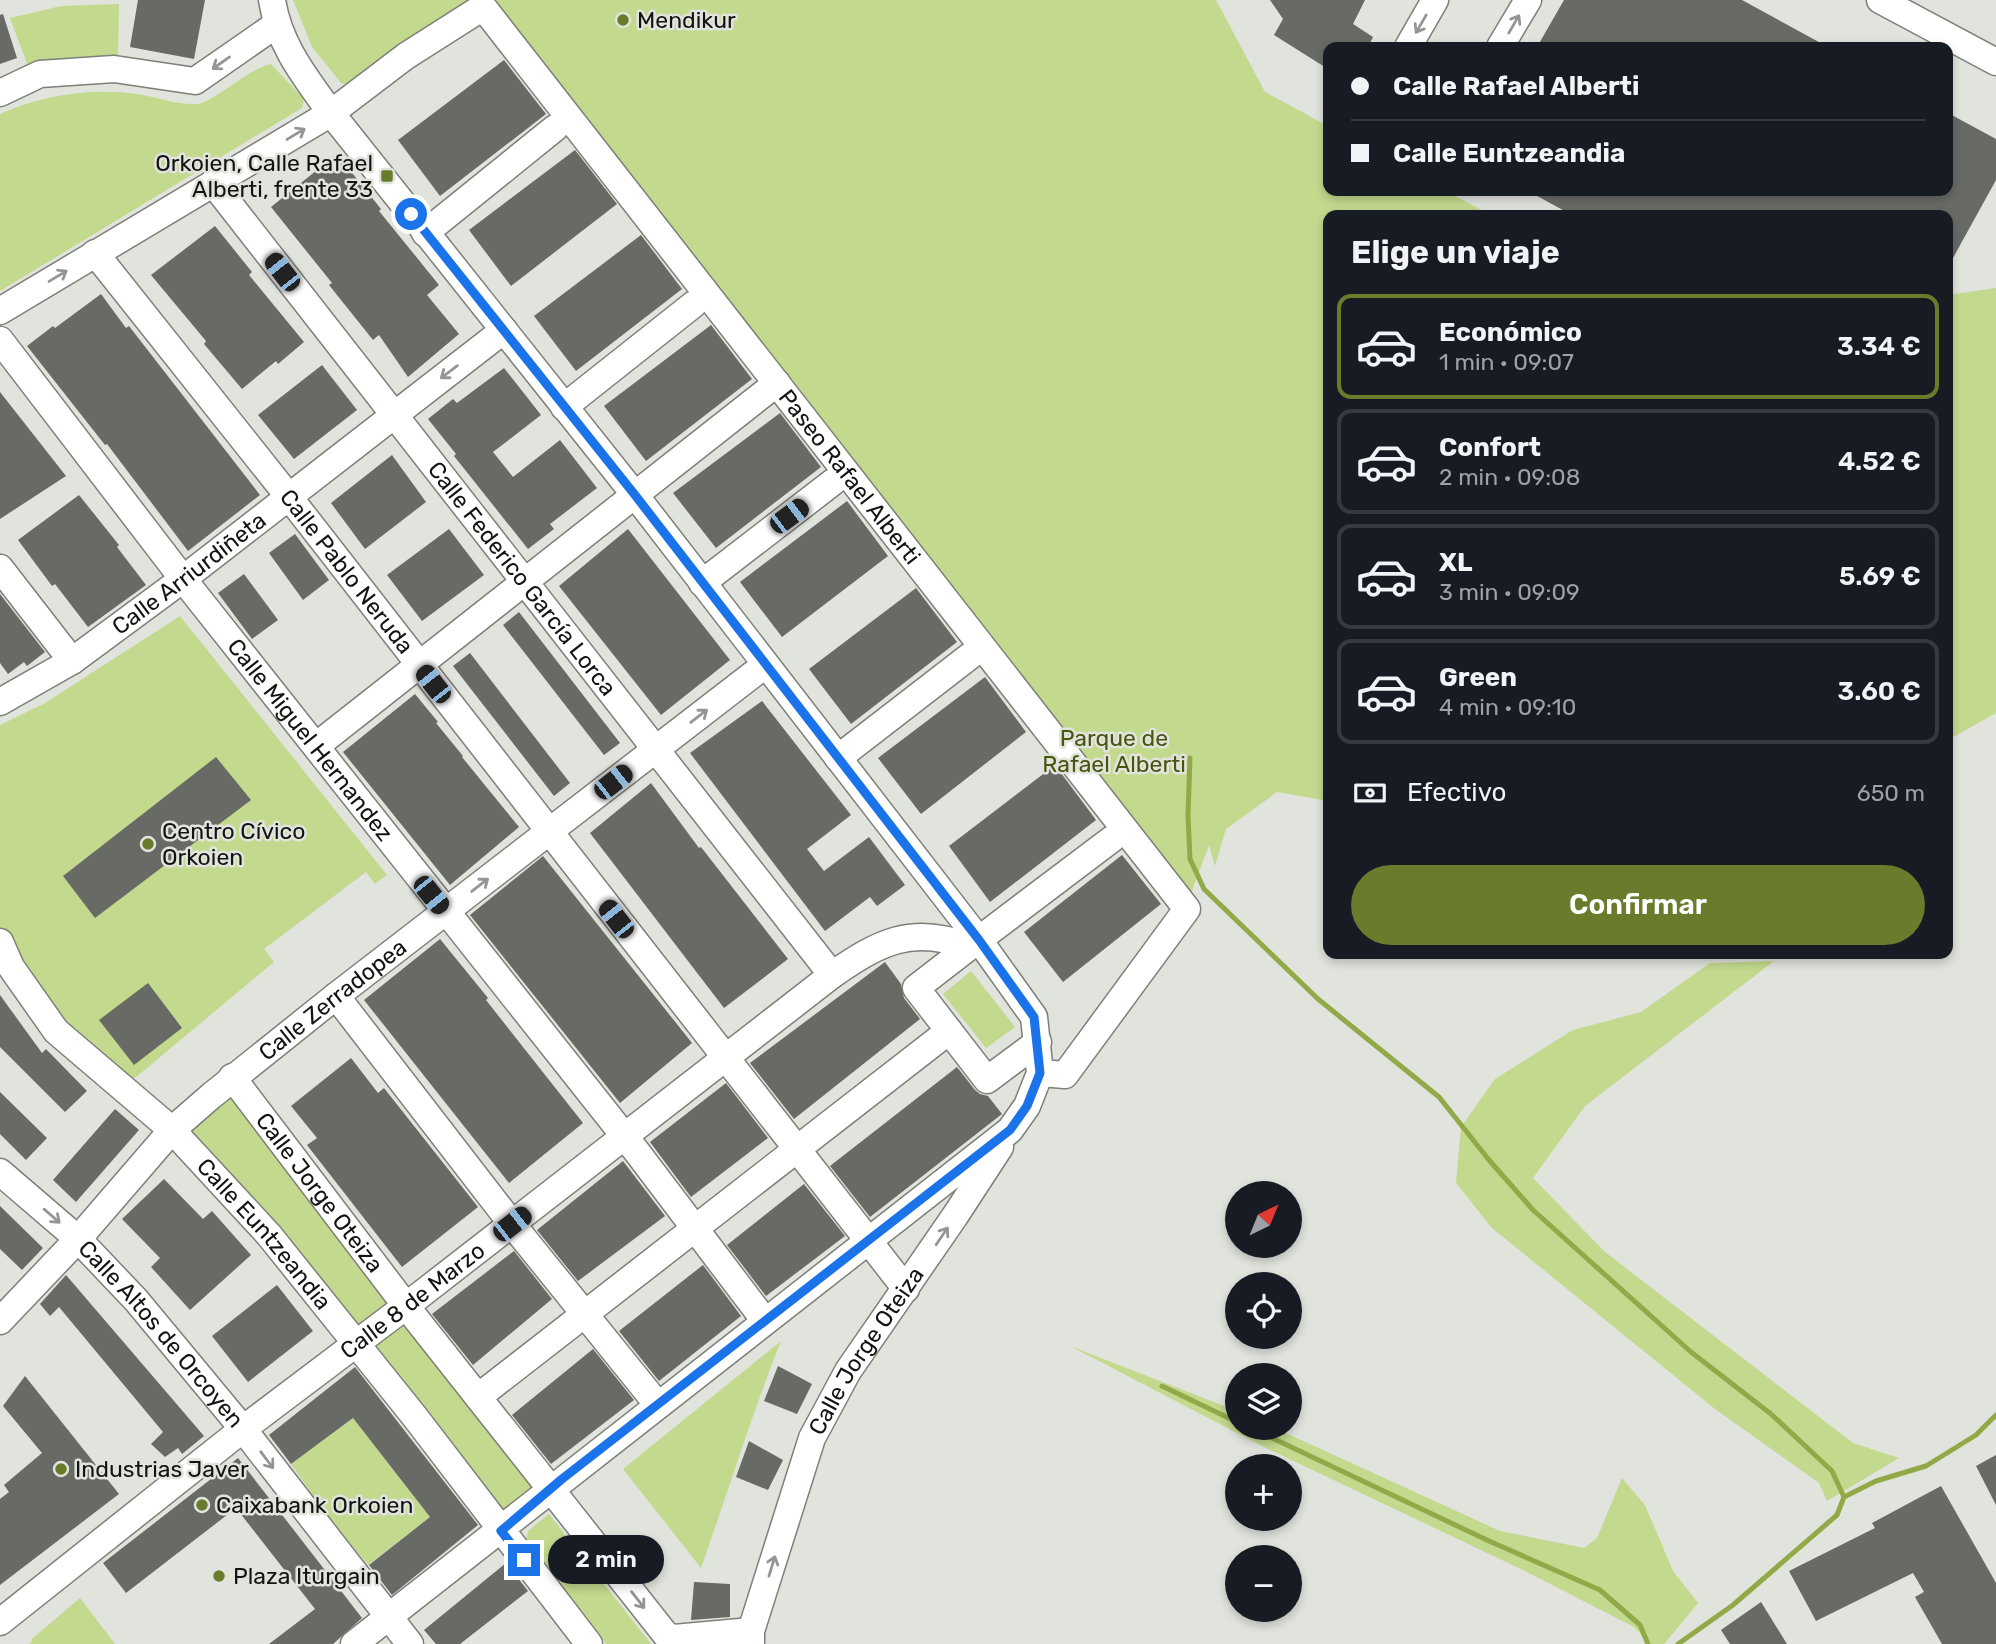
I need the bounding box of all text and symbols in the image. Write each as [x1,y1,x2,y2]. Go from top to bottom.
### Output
place label: Mendikur [637,6,736,34]
marker: Mendikur [615,12,631,28]
one-way arrow [1414,13,1428,33]
one-way arrow [1507,14,1521,34]
one-way arrow [212,56,231,70]
text: Calle Rafael Alberti [1393,71,1639,102]
one-way arrow [285,127,305,141]
text: Calle Euntzeandia [1393,138,1625,169]
place label: Orkoien, Calle Rafael Alberti, frente 33 [155,149,373,203]
marker: Orkoien, Calle Rafael Alberti, frente 33 [379,168,395,184]
route start [395,198,427,230]
text: Elige un viaje [1351,233,1560,271]
car [261,249,304,295]
one-way arrow [48,269,68,283]
icon: car [1355,315,1418,378]
text: Económico [1439,317,1582,348]
text: 3.34 € [1837,331,1921,362]
text: 1 min · 09:07 [1439,348,1574,376]
one-way arrow [441,364,459,379]
street label: Paseo Rafael Alberti [773,384,927,570]
icon: car [1355,430,1418,493]
text: Confort [1439,432,1541,463]
text: 4.52 € [1838,446,1921,477]
street label: Calle Federico García Lorca [422,456,622,701]
text: 2 min · 09:08 [1439,463,1580,491]
street label: Calle Pablo Neruda [274,483,420,659]
car [766,495,813,537]
street label: Calle Arriurdiñeta [107,506,271,641]
icon: car [1355,545,1418,608]
text: XL [1439,547,1472,578]
text: 5.69 € [1839,561,1921,592]
text: 3 min · 09:09 [1439,578,1580,606]
street label: Calle Miguel Hernandez [222,633,399,846]
icon: car [1355,660,1418,723]
car [412,661,455,707]
text: Green [1439,662,1517,693]
text: 3.60 € [1837,676,1921,707]
text: 4 min · 09:10 [1439,693,1576,721]
one-way arrow [689,709,707,724]
park label: Parque de Rafael Alberti [1042,724,1186,778]
car [590,761,637,803]
icon: cash [1351,774,1389,812]
text: Efectivo [1407,777,1506,808]
text: 650 m [1857,779,1925,807]
place label: Centro Cívico Orkoien [162,817,305,871]
marker: Centro Cívico Orkoien [140,836,156,852]
button: Confirmar [1351,865,1925,945]
car [410,872,453,918]
one-way arrow [470,878,488,893]
car [595,896,638,942]
street label: Calle Zerradopea [253,933,412,1066]
street label: Calle Jorge Oteiza [250,1107,389,1278]
street label: Calle Euntzeandia [191,1152,337,1315]
north arrow [1225,1181,1302,1258]
map controls [1225,1181,1302,1622]
car [489,1203,536,1245]
one-way arrow [43,1208,61,1224]
one-way arrow [935,1227,949,1246]
street label: Calle Altos de Orcoyen [73,1234,250,1433]
street label: Calle 8 de Marzo [335,1236,490,1365]
street label: Calle Jorge Oteiza [802,1261,930,1440]
button: locate [1225,1272,1302,1349]
button: layers [1225,1363,1302,1440]
one-way arrow [260,1450,274,1469]
button: + [1225,1454,1302,1531]
place label: Industrias Javer [75,1455,249,1483]
marker: Industrias Javer [53,1461,69,1477]
place label: Caixabank Orkoien [216,1491,413,1519]
marker: Caixabank Orkoien [194,1497,210,1513]
callout: 2 min [548,1536,664,1584]
route end [508,1544,540,1576]
text: 2 min [575,1545,637,1573]
button: − [1225,1545,1302,1622]
one-way arrow [766,1555,779,1577]
place label: Plaza Iturgain [233,1562,380,1590]
marker: Plaza Iturgain [211,1568,227,1584]
one-way arrow [631,1590,646,1608]

